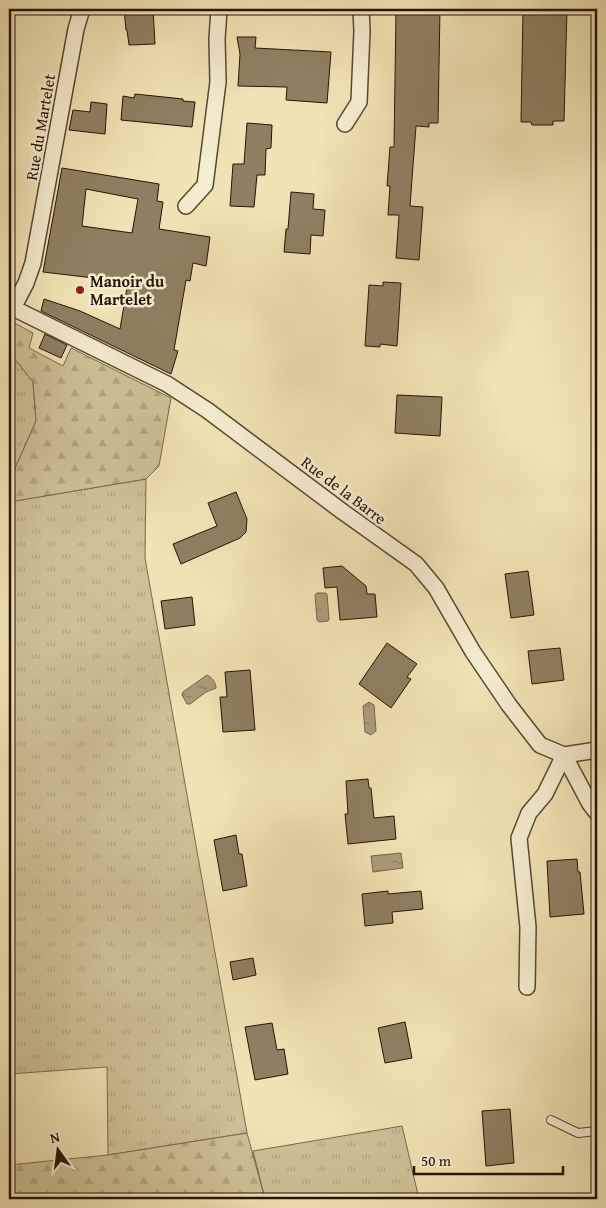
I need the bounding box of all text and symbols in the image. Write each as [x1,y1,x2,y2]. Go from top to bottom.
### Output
street label: Rue du Martelet [19,72,61,182]
place label: Manoir du Martelet [90,269,165,311]
marker: Manoir du Martelet [74,284,86,296]
street label: Rue de la Barre [296,450,392,530]
north arrow [32,1126,82,1176]
text: N [48,1126,62,1148]
scale bar [414,1143,562,1175]
text: 50 m [421,1150,452,1171]

